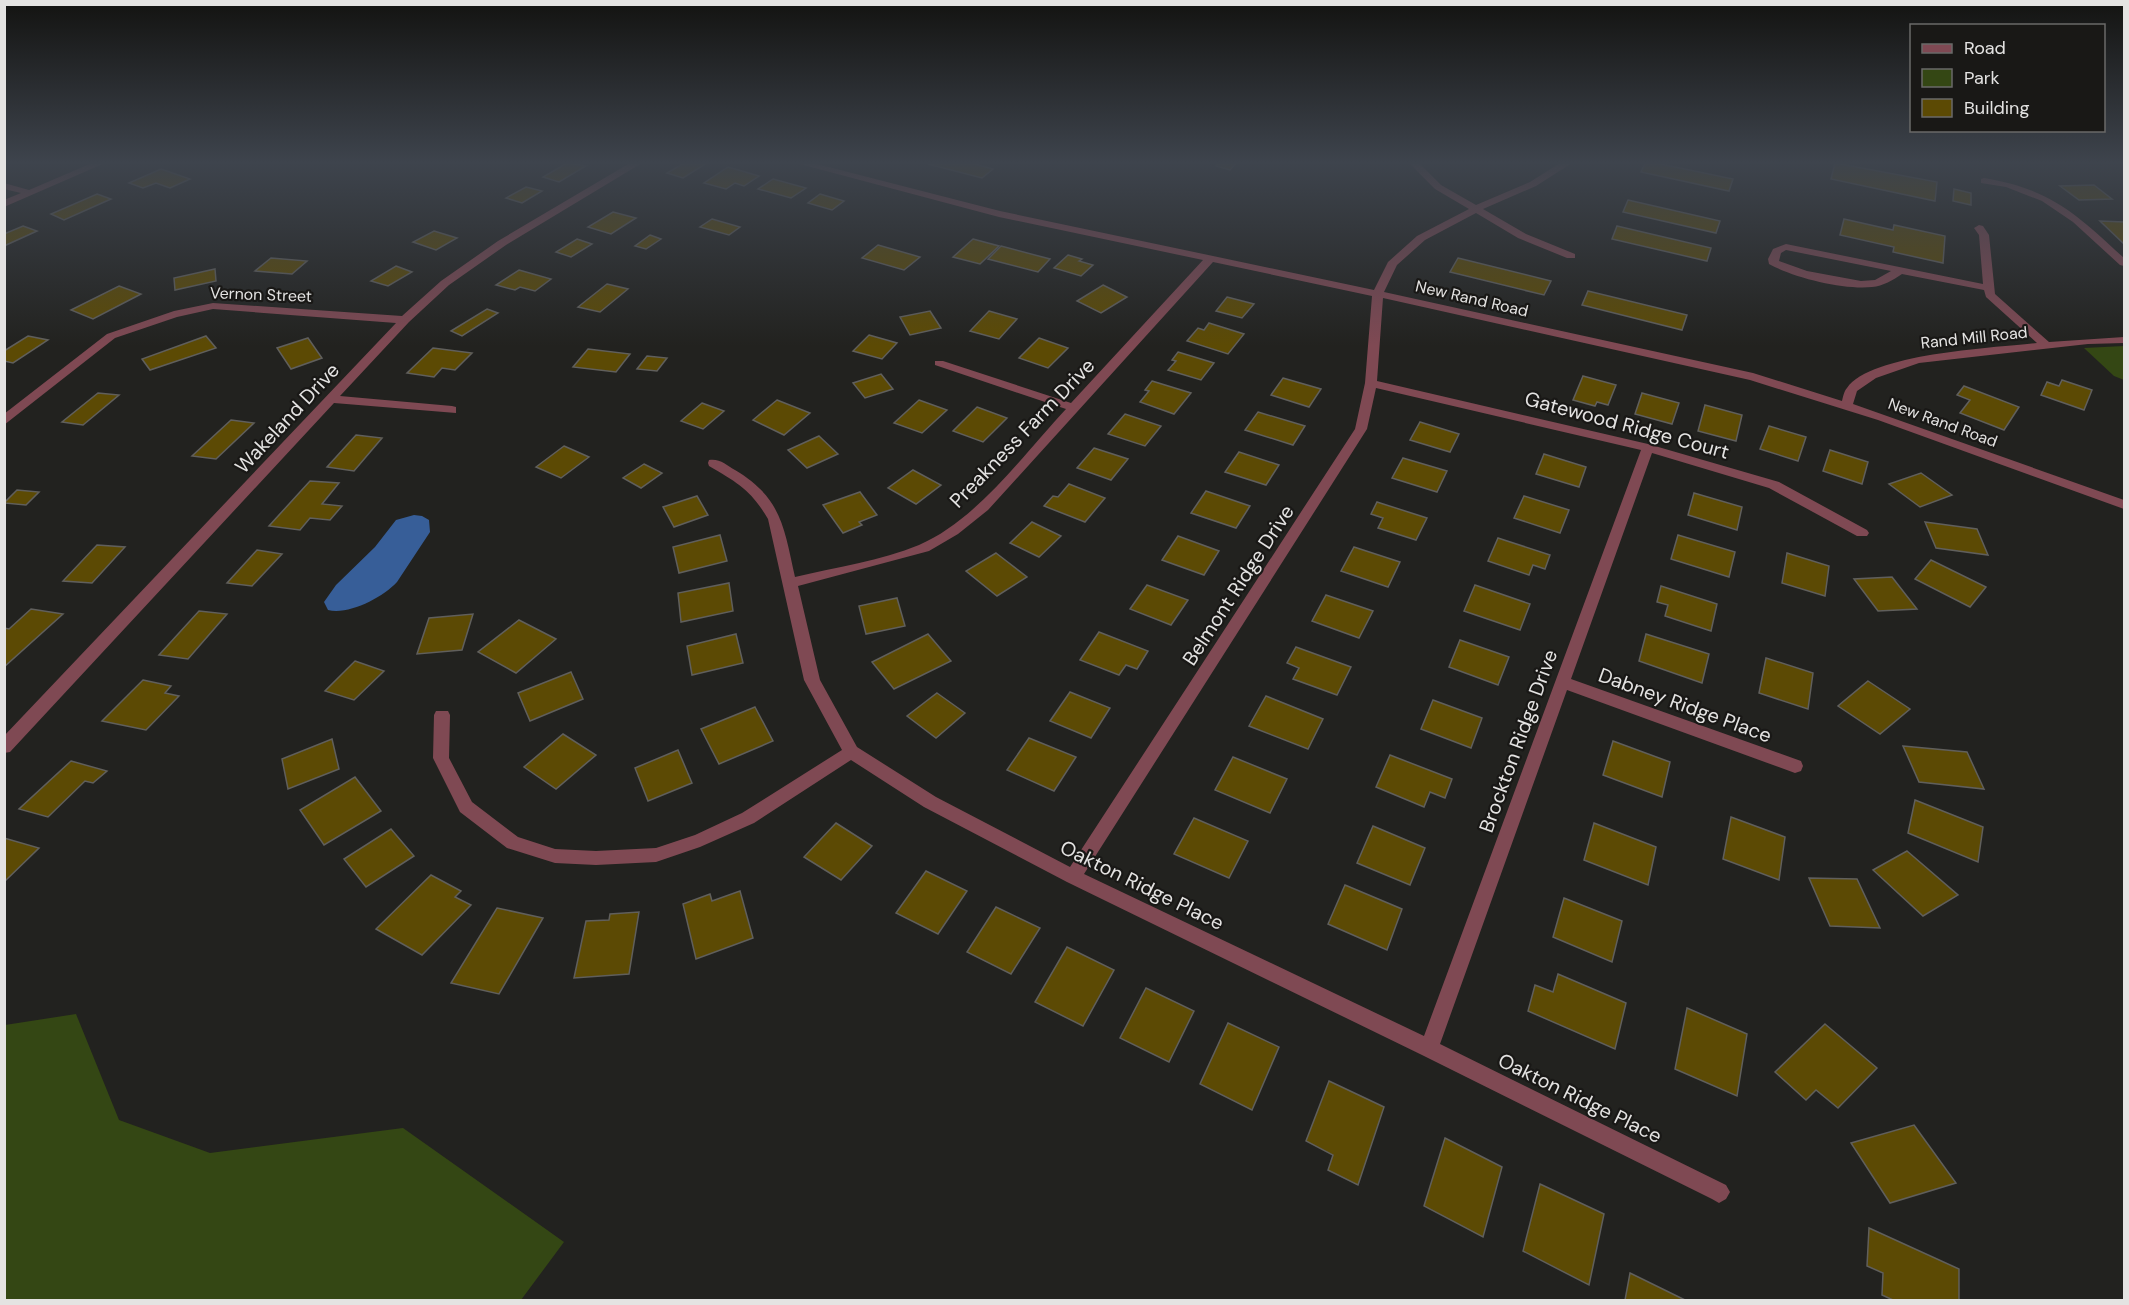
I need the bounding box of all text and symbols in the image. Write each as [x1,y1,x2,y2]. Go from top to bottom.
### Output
legend [1910,24,2105,132]
text: Road [1964,36,2006,60]
text: Park [1964,66,2000,90]
text: Building [1964,96,2029,120]
street label: New Rand Road [1413,275,1530,322]
street label: Vernon Street [210,282,312,307]
street label: Rand Mill Road [1920,321,2029,354]
street label: Preakness Farm Drive [944,353,1100,513]
street label: Wakeland Drive [229,357,345,479]
street label: Gatewood Ridge Court [1522,385,1732,465]
street label: New Rand Road [1885,393,2000,452]
street label: Belmont Ridge Drive [1176,500,1300,670]
street label: Brockton Ridge Drive [1473,646,1563,836]
street label: Dabney Ridge Place [1595,662,1775,748]
street label: Oakton Ridge Place [1056,834,1228,936]
street label: Oakton Ridge Place [1494,1047,1666,1149]

